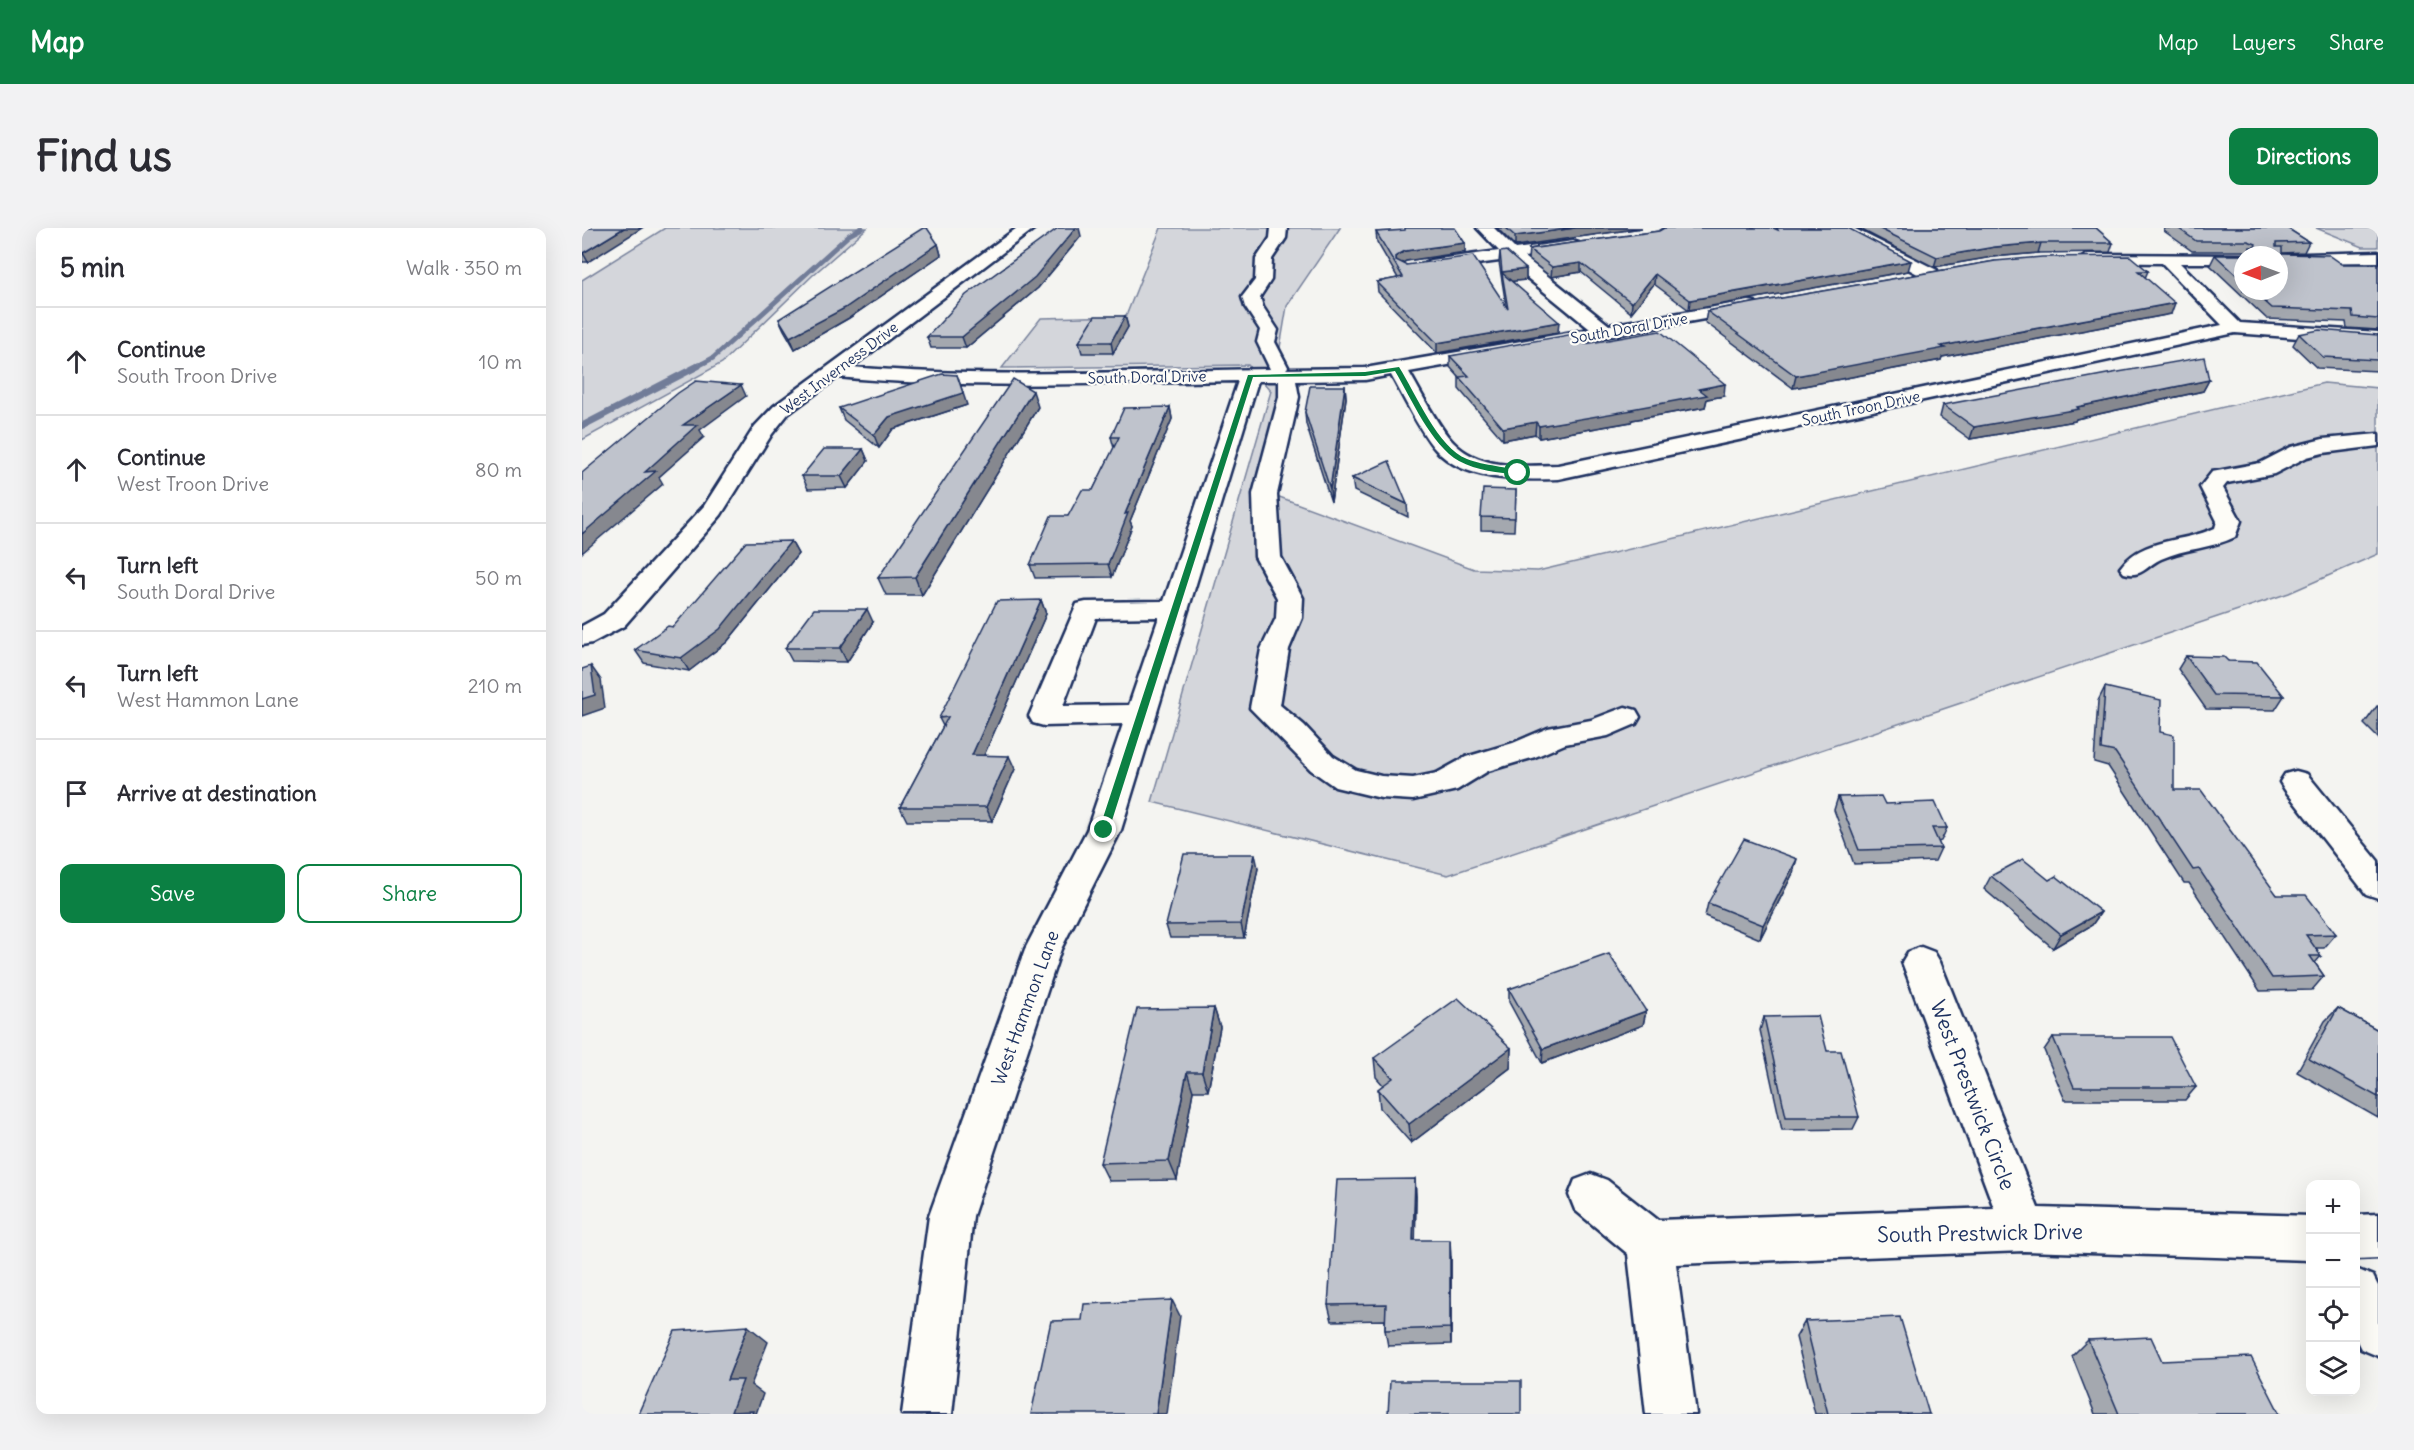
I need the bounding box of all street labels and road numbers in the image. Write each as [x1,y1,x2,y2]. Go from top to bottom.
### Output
street label: South Doral Drive [1569,308,1689,348]
street label: West Inverness Drive [776,318,902,418]
street label: South Doral Drive [1087,366,1207,388]
street label: South Troon Drive [1800,386,1922,430]
street label: West Hammon Lane [986,927,1064,1089]
street label: West Prestwick Circle [1924,996,2022,1194]
street label: South Prestwick Drive [1877,1218,2083,1248]

